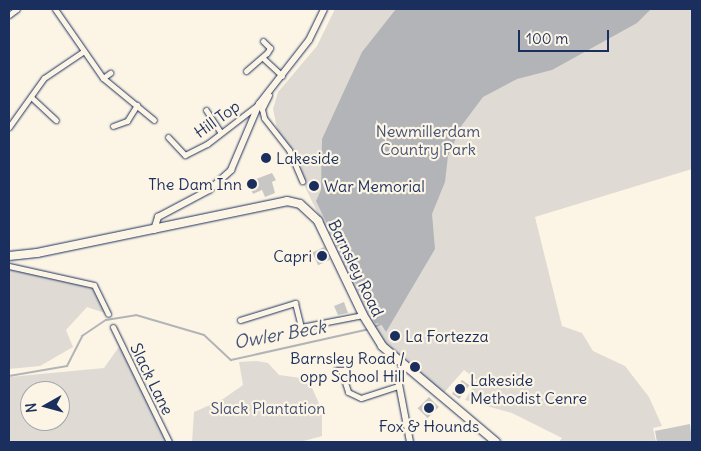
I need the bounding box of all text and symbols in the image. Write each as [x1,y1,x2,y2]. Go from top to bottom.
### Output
scale bar [521,20,612,52]
text: 100 m [526,29,568,48]
street label: Hill Top [191,96,243,142]
park label: Newmillerdam Country Park [376,121,480,159]
place label: Lakeside [276,148,339,168]
marker: Lakeside [260,152,272,164]
place label: The Dam Inn [148,174,242,194]
place label: War Memorial [324,176,425,196]
marker: The Dam Inn [246,178,258,190]
marker: War Memorial [308,180,320,192]
street label: Barnsley Road [324,216,388,320]
place label: Capri [273,246,312,266]
marker: Capri [316,250,328,262]
water label: Owler Beck [232,316,328,354]
place label: La Fortezza [405,326,489,346]
marker: La Fortezza [389,330,401,342]
street label: Slack Lane [126,340,178,418]
place label: Barnsley Road / opp School Hill [290,348,405,386]
marker: Barnsley Road / opp School Hill [409,361,421,373]
place label: Lakeside Methodist Cenre [470,370,587,408]
north arrow [20,381,70,431]
marker: Lakeside Methodist Cenre [454,383,466,395]
park label: Slack Plantation [211,398,325,418]
text: N [22,402,41,414]
marker: Fox & Hounds [423,402,435,414]
place label: Fox & Hounds [379,416,479,436]

